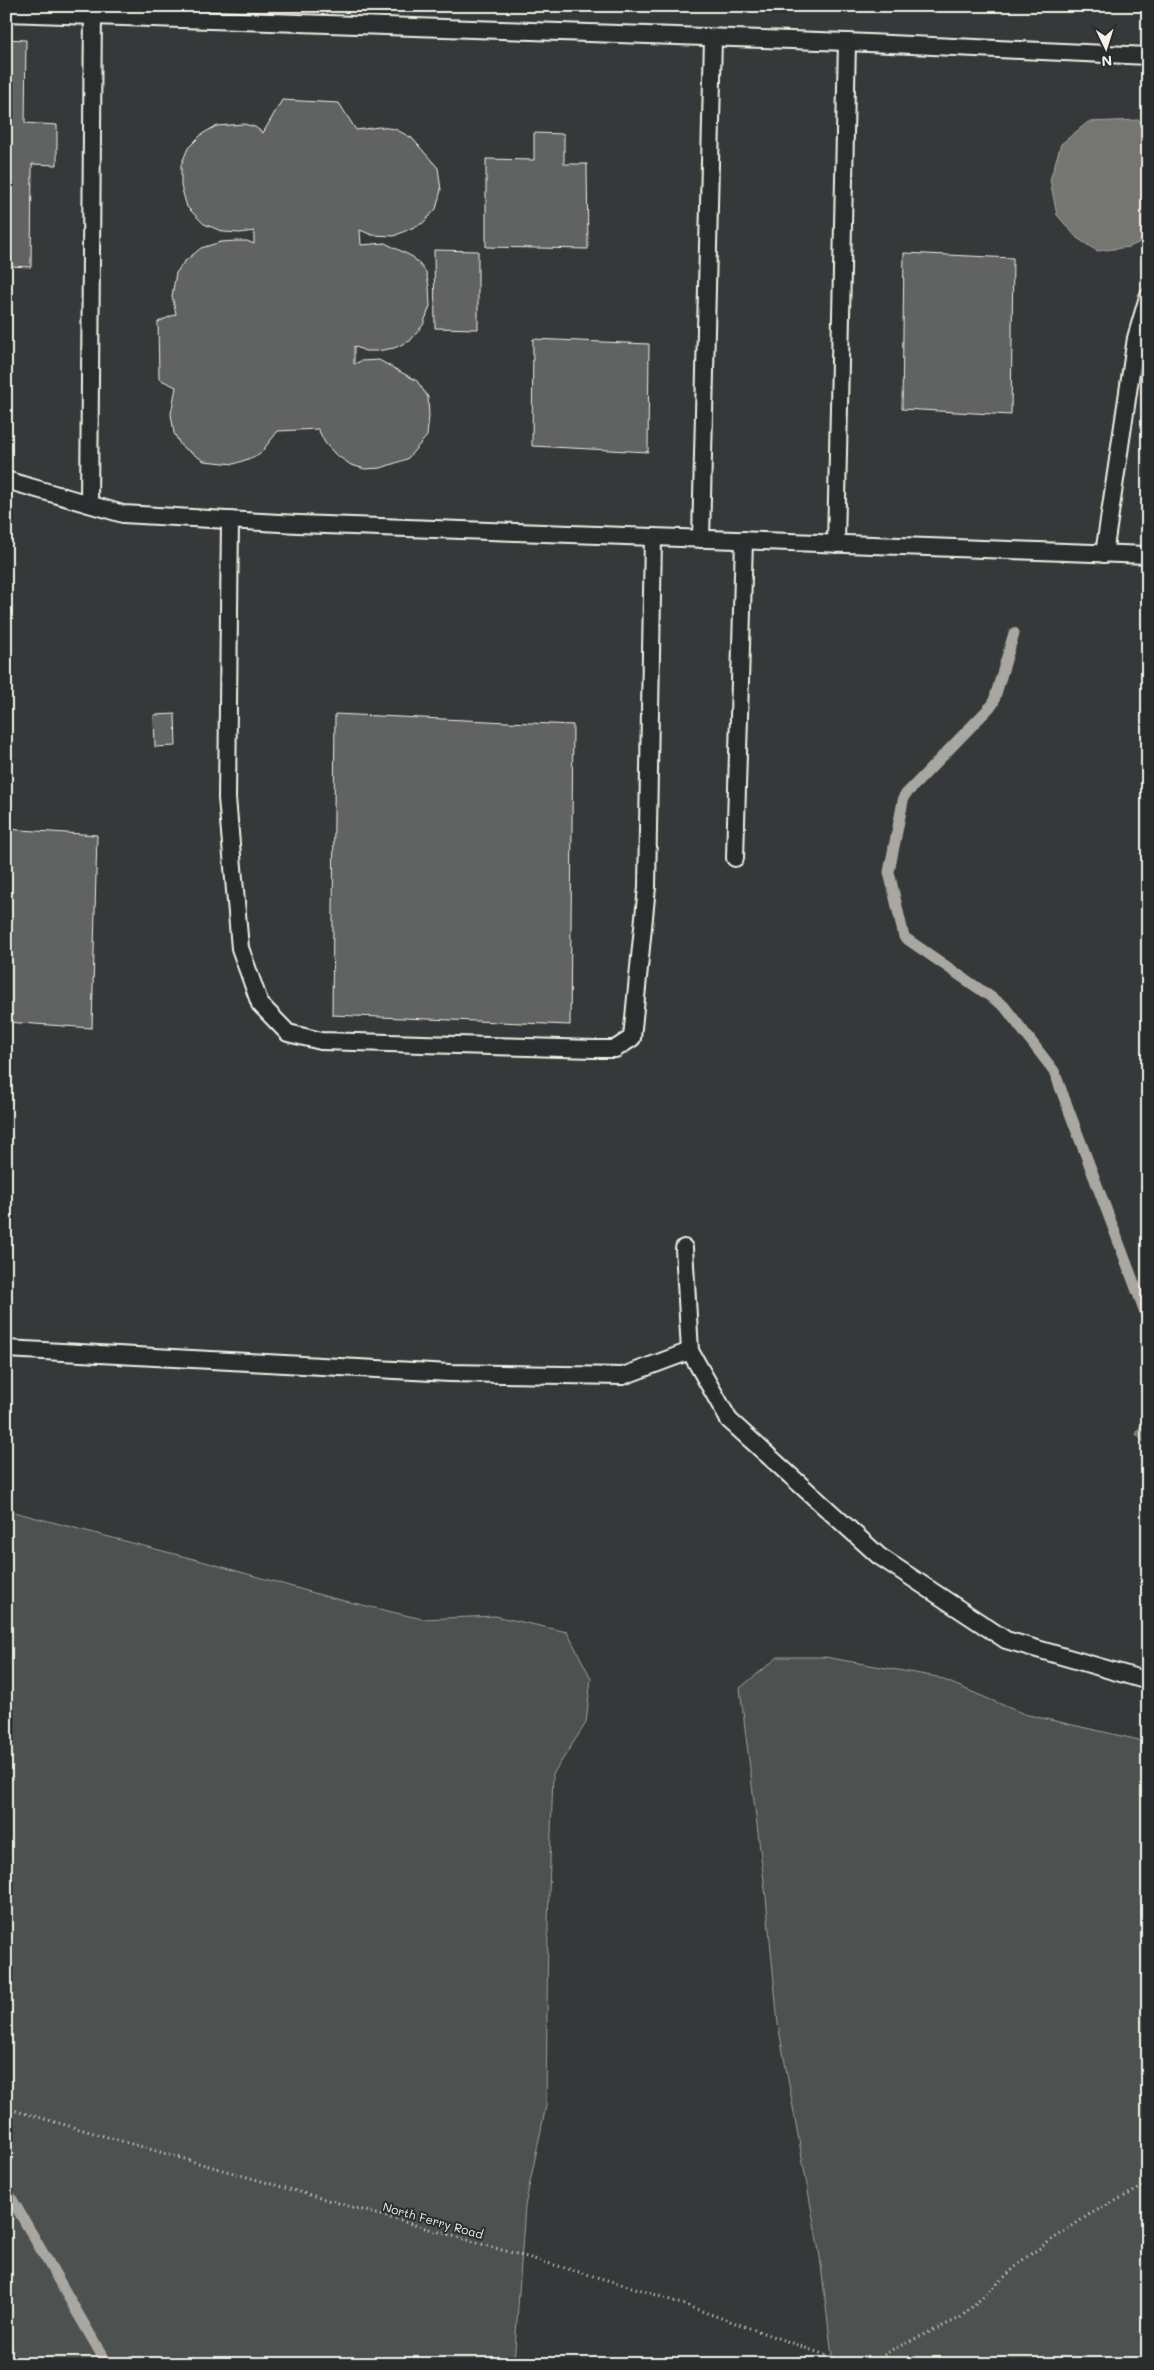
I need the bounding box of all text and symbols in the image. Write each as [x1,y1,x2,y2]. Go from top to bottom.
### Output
north arrow [1082,22,1132,72]
text: N [1101,52,1113,71]
street label: North Ferry Road [381,2198,486,2242]

